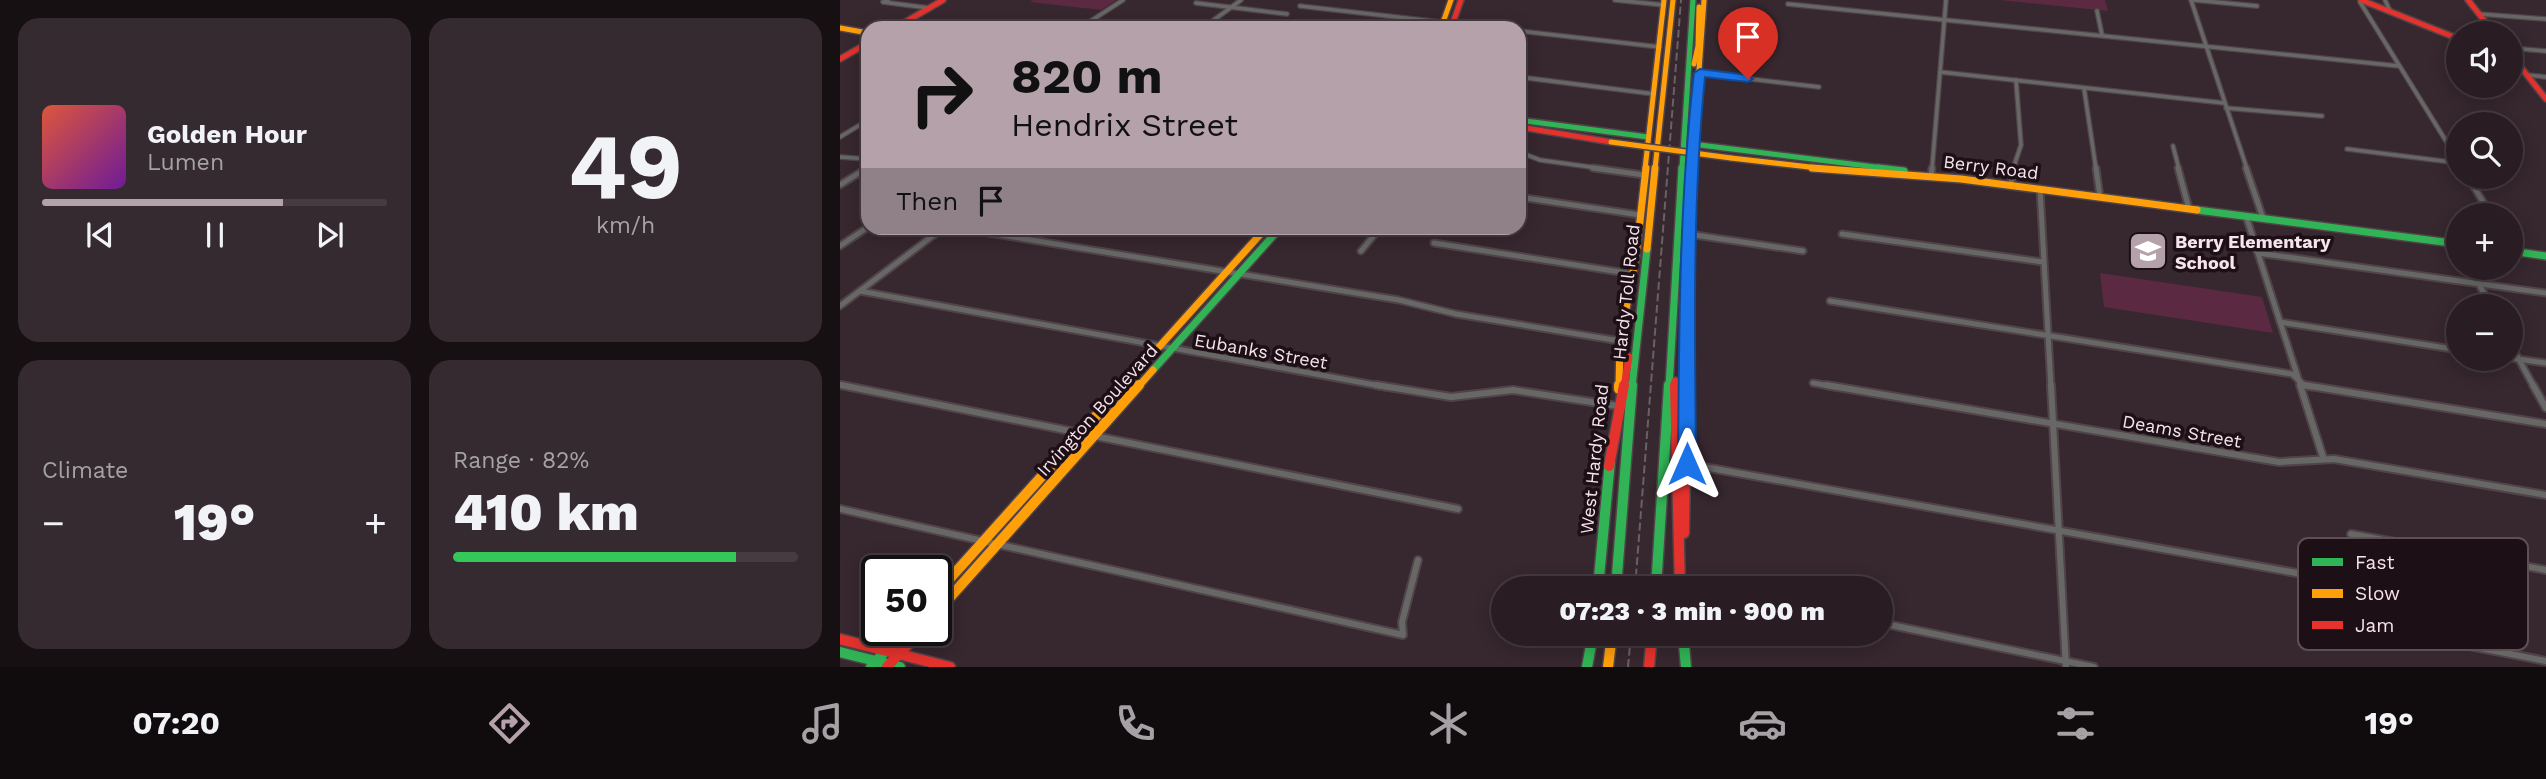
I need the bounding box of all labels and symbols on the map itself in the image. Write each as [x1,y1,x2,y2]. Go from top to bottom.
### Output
pin [1718,7,1778,79]
street label: Berry Road [1942,151,2040,183]
street label: Hardy Toll Road [1608,223,1644,361]
school or university icon: Berry Elementary School [2127,230,2169,272]
place label: Berry Elementary School [2175,231,2331,273]
street label: Eubanks Street [1193,329,1330,373]
street label: Irvington Boulevard [1032,340,1162,480]
street label: West Hardy Road [1576,383,1612,535]
street label: Deams Street [2121,410,2244,452]
position arrow [1650,427,1724,501]
legend [2298,538,2528,650]
text: Fast [2355,551,2394,574]
speed limit sign: 50 [861,555,952,646]
text: Slow [2355,582,2400,605]
text: Jam [2355,614,2394,637]

